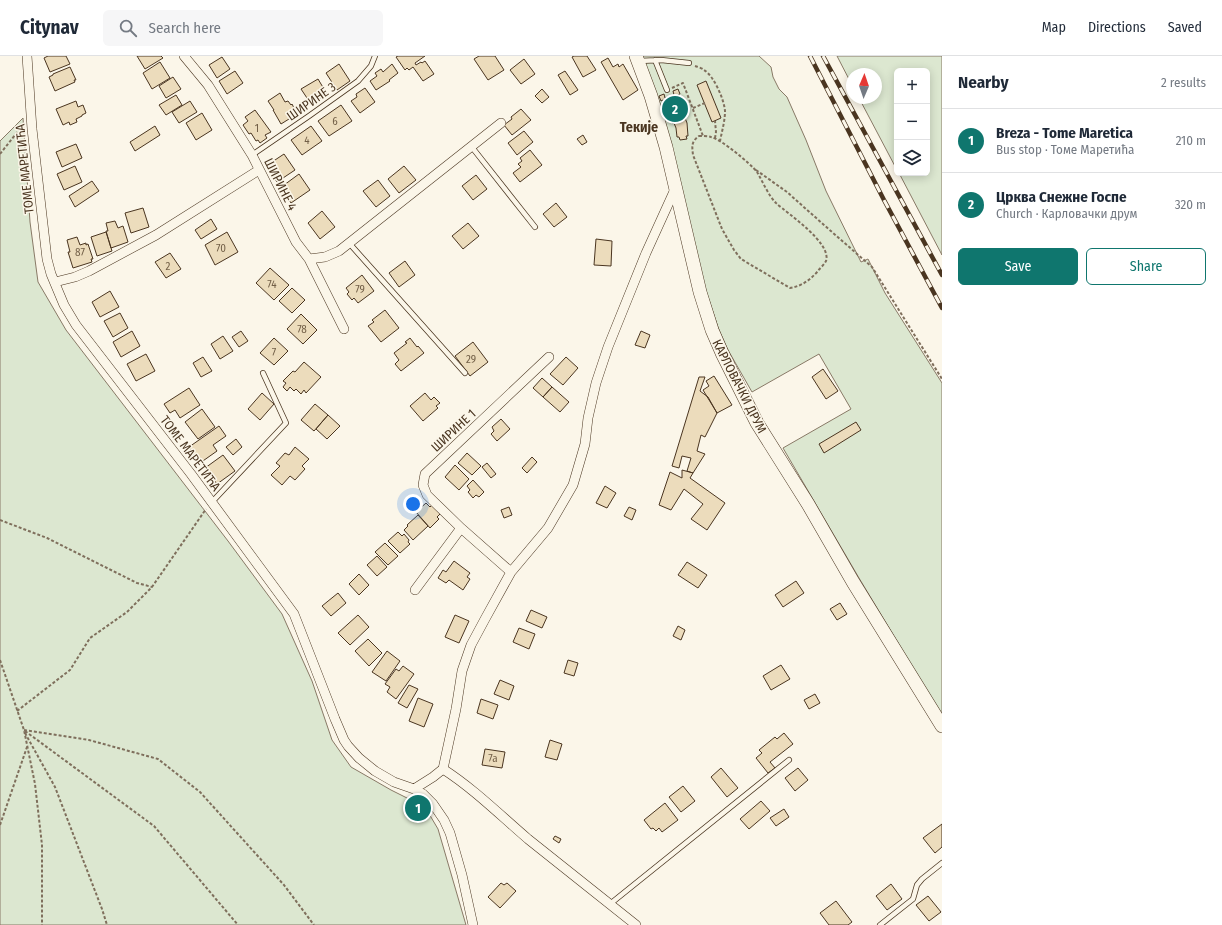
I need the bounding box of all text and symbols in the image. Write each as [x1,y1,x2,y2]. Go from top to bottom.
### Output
search box [103,10,383,46]
text: Citynav [20,16,79,39]
icon: search [117,17,139,39]
text: Search here [149,19,221,37]
text: Map [1042,19,1066,36]
text: Directions [1088,19,1146,36]
text: Saved [1168,19,1202,36]
north arrow [846,68,882,104]
map controls [894,68,930,176]
button: + [894,68,930,104]
text: Nearby [958,72,1009,93]
text: 2 results [1161,75,1206,90]
street label: ШИРИНЕ 3 [284,79,339,124]
pin: 2 [662,94,688,124]
button: − [894,104,930,140]
house number: 6 [332,115,338,128]
district label: Текије [620,119,658,136]
house number: 1 [255,122,259,135]
street label: ТОМЕ МАРЕТИЋА [12,123,37,215]
text: Breza - Tome Maretica [996,124,1133,142]
text: 1 [968,133,974,148]
text: 210 m [1176,133,1206,148]
house number: 4 [304,134,310,147]
button: layers [894,140,930,176]
text: Bus stop · Томе Маретића [996,142,1134,157]
street label: ШИРИНЕ 4 [261,156,300,213]
text: Црква Снежне Госпе [996,188,1127,206]
text: 2 [968,197,974,212]
text: 320 m [1175,197,1206,212]
text: Church · Карловачки друм [996,206,1138,221]
house number: 70 [216,242,226,255]
house number: 87 [75,246,85,259]
button: Save [958,248,1078,285]
button: Share [1086,248,1206,285]
house number: 2 [166,260,171,273]
house number: 74 [267,278,277,291]
house number: 79 [355,283,365,296]
house number: 78 [297,323,307,336]
street label: КАРЛОВАЧКИ ДРУМ [709,337,770,436]
house number: 7 [272,346,277,359]
house number: 29 [466,353,476,366]
street label: ШИРИНЕ 1 [428,406,479,455]
street label: ТОМЕ МАРЕТИЋА [157,413,224,494]
your location [403,494,423,514]
house number: 7a [488,752,498,765]
pin: 1 [405,793,431,823]

